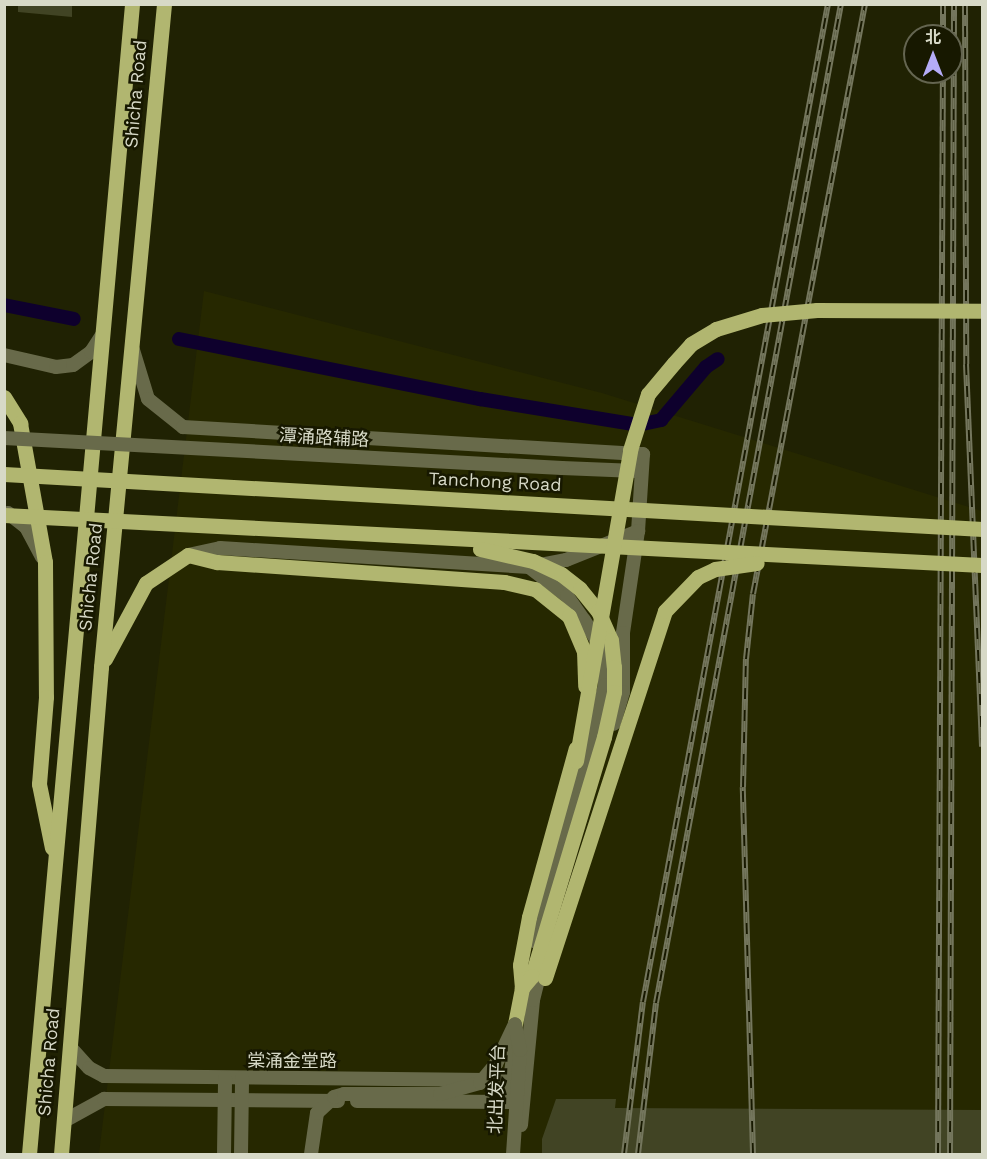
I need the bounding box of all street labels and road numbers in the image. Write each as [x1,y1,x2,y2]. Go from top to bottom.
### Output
street label: Shicha Road [120,39,152,149]
street label: 潭涌路辅路 [278,425,370,451]
street label: Tanchong Road [428,468,562,496]
street label: Shicha Road [75,522,107,632]
street label: Shicha Road [33,1007,65,1117]
street label: 北出发平台 [485,1044,509,1134]
street label: 棠涌金堂路 [247,1050,337,1072]

